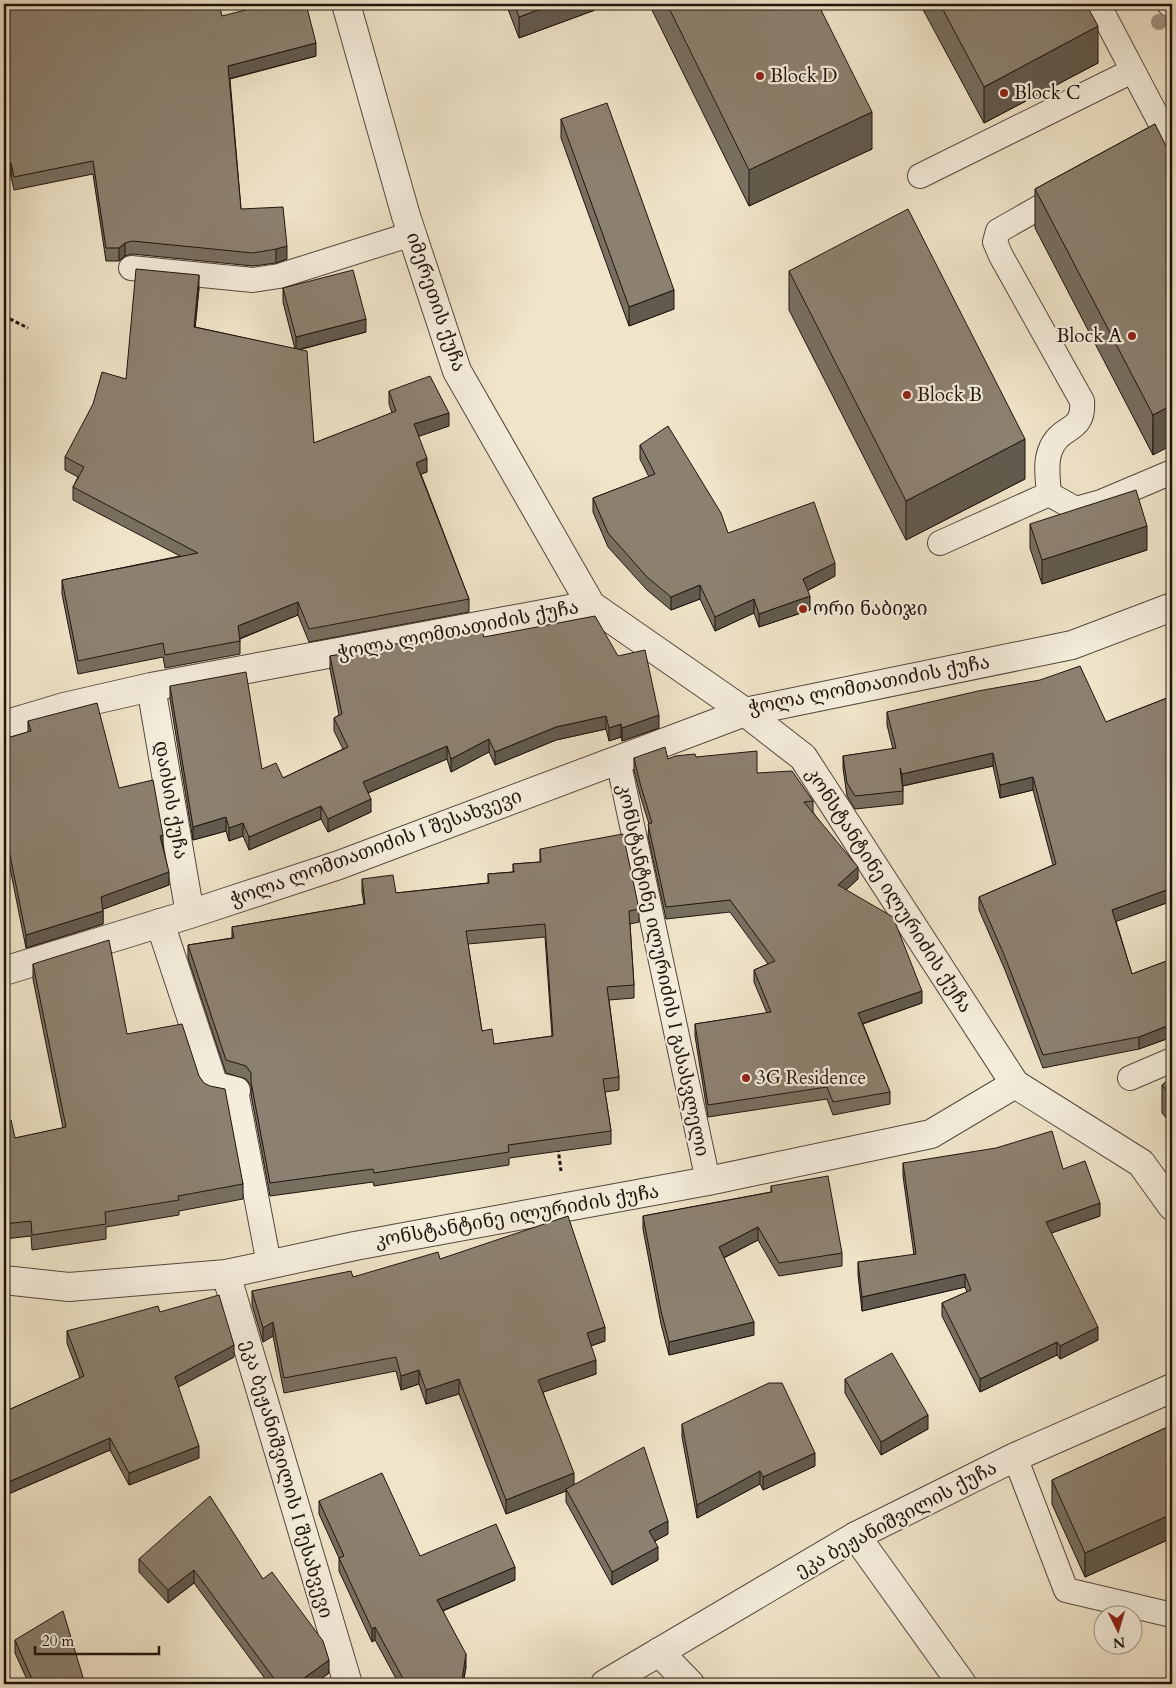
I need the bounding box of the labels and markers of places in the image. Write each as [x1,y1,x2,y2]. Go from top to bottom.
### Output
place label: Block D [770,63,837,89]
marker: Block D [754,70,766,82]
place label: Block C [1014,80,1080,106]
marker: Block C [998,87,1010,99]
place label: Block A [1057,323,1122,349]
marker: Block A [1126,330,1138,342]
place label: Block B [917,382,982,408]
marker: Block B [901,389,913,401]
place label: ორი ნაბიჯი [813,596,928,622]
marker: ორი ნაბიჯი [797,603,809,615]
place label: 3G Residence [756,1065,866,1091]
marker: 3G Residence [740,1072,752,1084]

